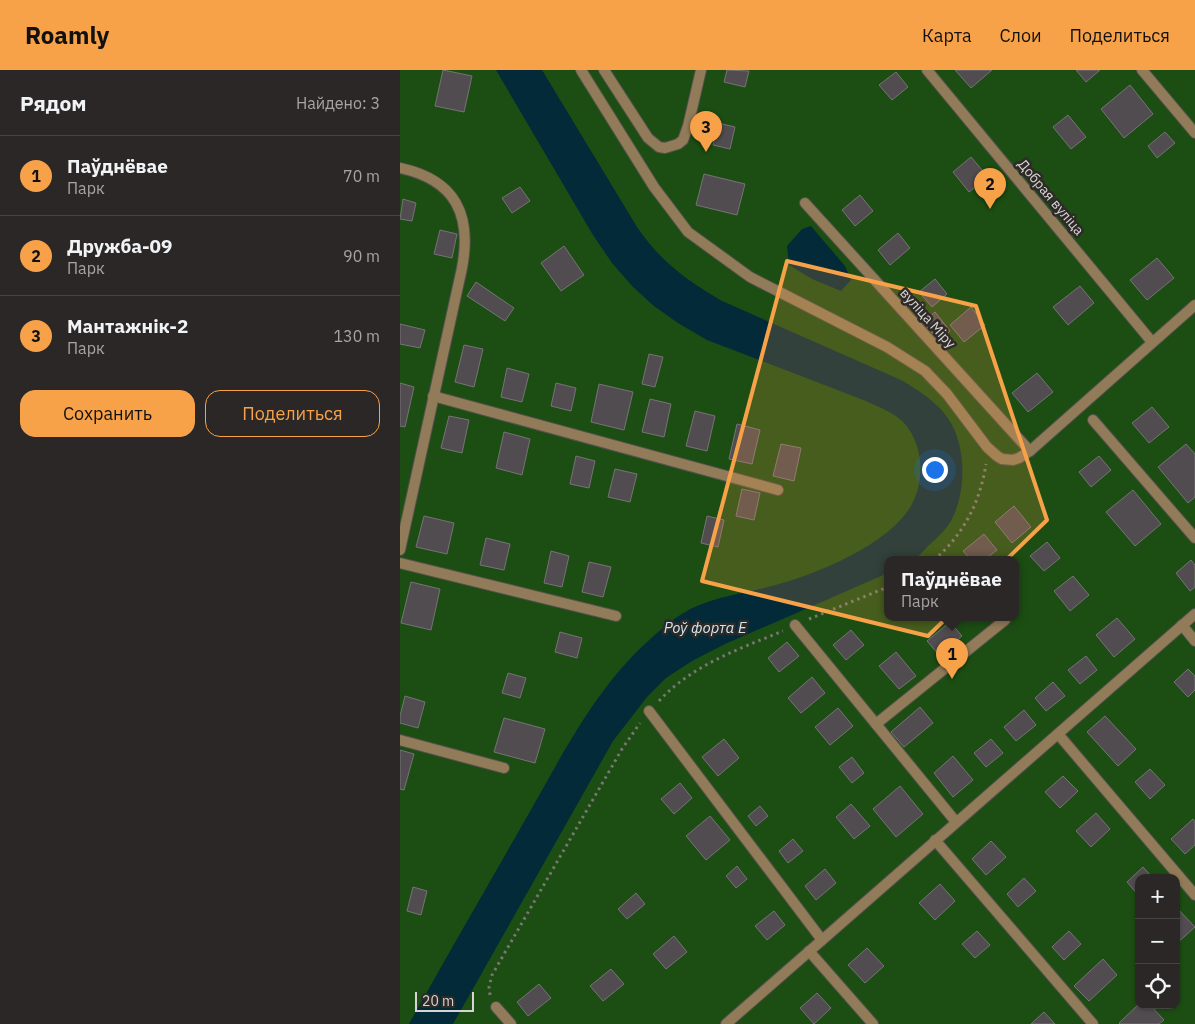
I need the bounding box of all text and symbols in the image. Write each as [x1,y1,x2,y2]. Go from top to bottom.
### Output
text: Roamly [25,19,109,51]
text: Карта [922,24,972,47]
text: Слои [1000,24,1042,47]
text: Поделиться [1070,24,1170,47]
text: Рядом [20,89,87,117]
text: Найдено: 3 [296,93,380,113]
pin: 3 [690,111,722,152]
text: Паўднёвае [67,154,168,178]
street label: Добрая вуліца [1014,155,1088,239]
text: 1 [31,166,41,186]
text: 70 m [343,166,380,186]
pin: 2 [974,168,1006,209]
text: Парк [67,178,105,198]
text: Дружба-09 [67,234,172,258]
text: 2 [31,246,41,266]
text: 90 m [343,246,380,266]
text: Парк [67,258,105,278]
street label: вуліца Міру [896,284,960,352]
text: Мантажнік-2 [67,314,188,338]
text: 3 [31,326,41,346]
text: 130 m [333,326,380,346]
text: Парк [67,338,105,358]
button: Сохранить [20,390,195,437]
button: Поделиться [205,390,380,437]
your location [922,457,948,483]
popup [884,556,1019,621]
text: Паўднёвае [901,567,1002,591]
text: Парк [901,591,939,611]
water label: Роў форта Е [664,618,747,637]
pin: 1 [936,638,968,679]
map controls [1135,874,1180,1009]
button: + [1135,874,1180,919]
button: − [1135,919,1180,964]
button: locate [1135,964,1180,1009]
scale bar [415,989,474,1012]
text: 20 m [422,992,454,1010]

